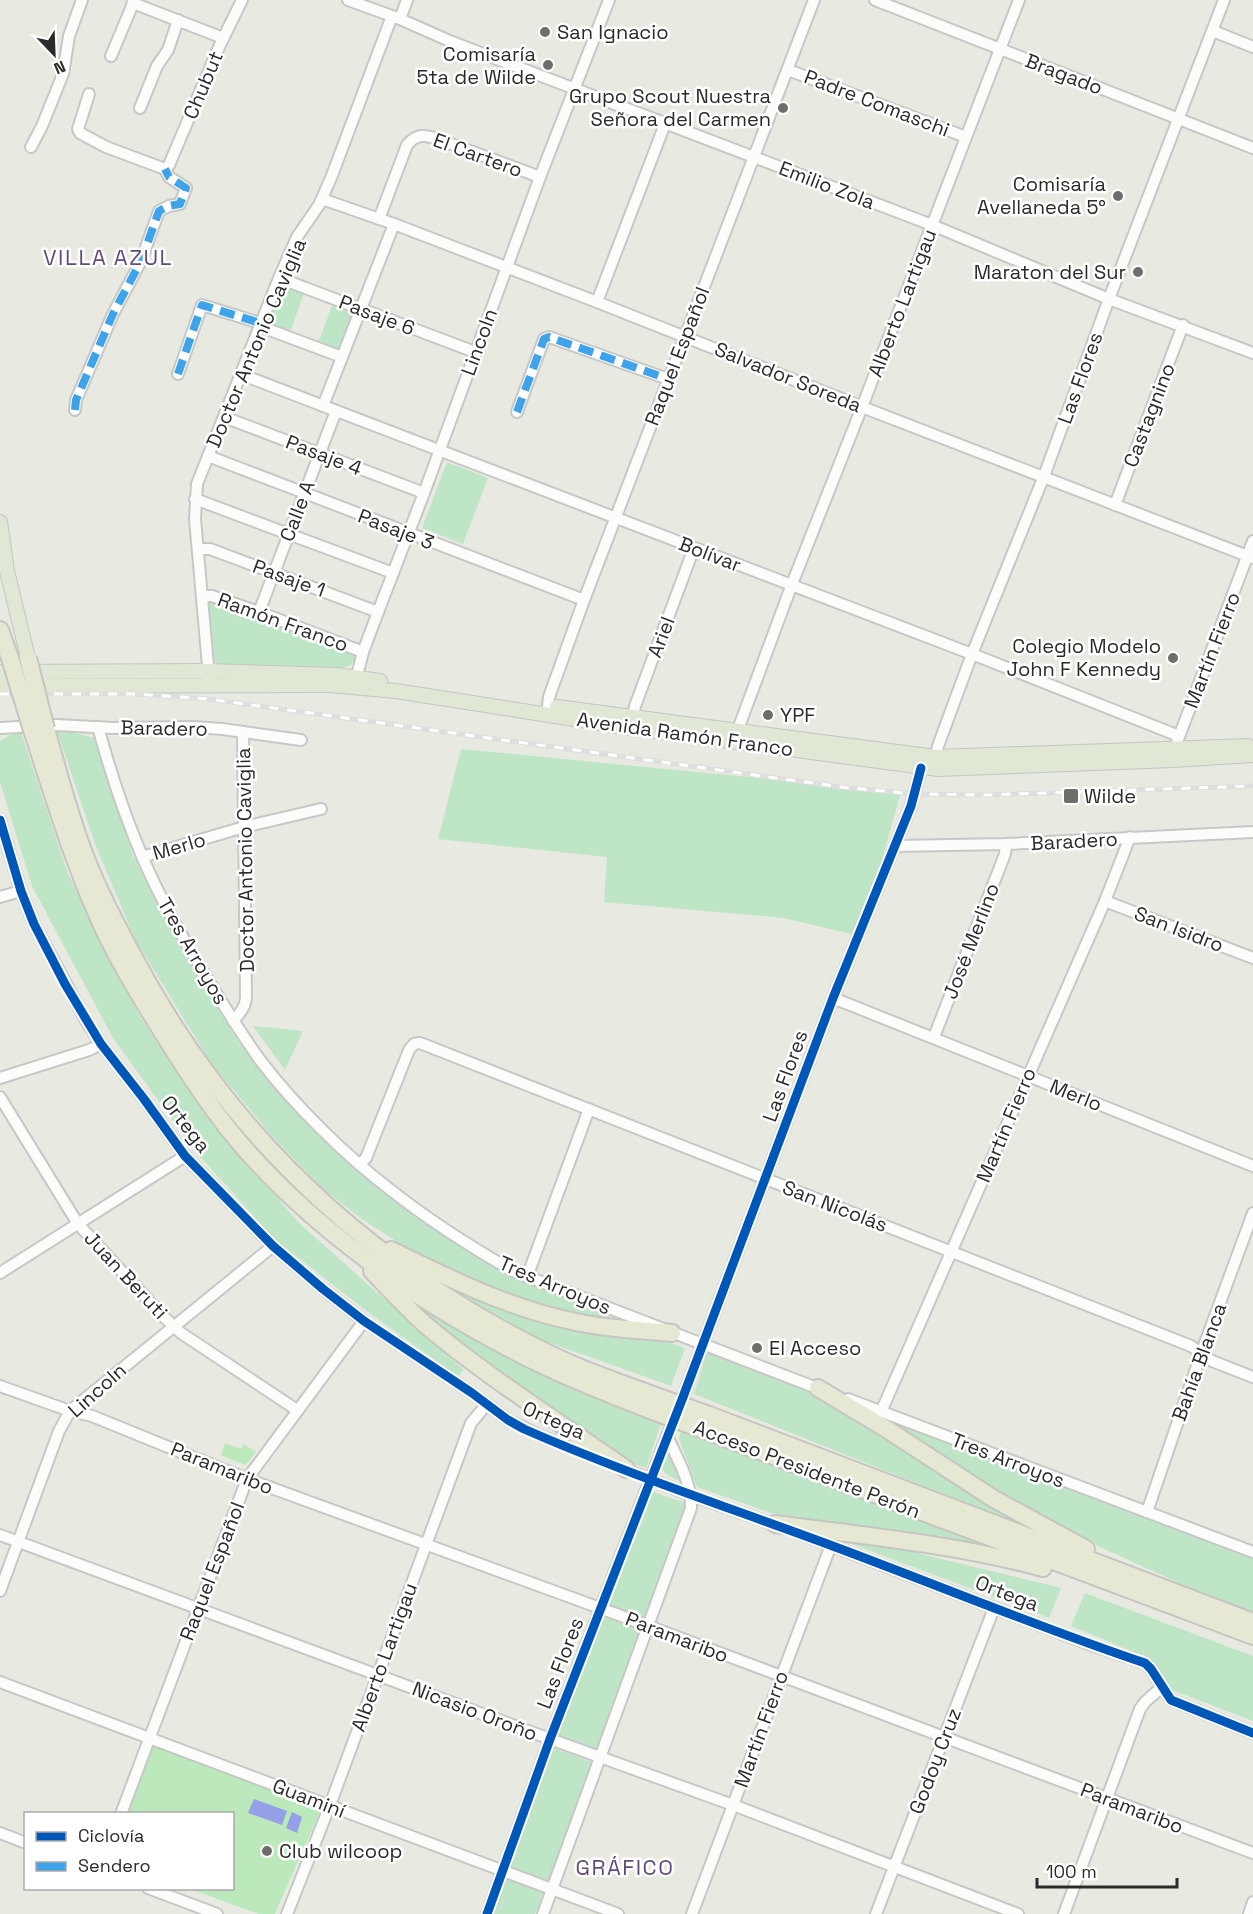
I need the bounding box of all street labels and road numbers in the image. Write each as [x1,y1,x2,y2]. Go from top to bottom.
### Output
street label: Chubut [177,47,229,123]
street label: Bragado [1022,47,1106,101]
street label: Padre Comaschi [801,63,953,143]
street label: El Cartero [430,127,526,183]
street label: Emilio Zola [775,155,879,215]
street label: Alberto Lartigau [862,225,942,381]
street label: Doctor Antonio Caviglia [200,234,312,452]
street label: Raquel Español [639,283,715,429]
street label: Pasaje 6 [335,289,419,341]
street label: Lincoln [455,305,503,379]
street label: Las Flores [1051,329,1109,427]
street label: Salvador Soreda [711,336,865,418]
street label: Castagnino [1117,359,1181,471]
street label: Pasaje 4 [282,429,366,481]
street label: Calle A [273,476,321,545]
street label: Pasaje 3 [354,503,438,555]
street label: Bolívar [675,530,745,578]
street label: Pasaje 1 [249,553,329,603]
street label: Ramón Franco [214,586,352,658]
street label: Martín Fierro [1178,588,1246,712]
street label: Ariel [641,613,681,661]
street label: Avenida Ramón Franco [575,706,795,762]
street label: Baradero [120,714,208,742]
street label: Doctor Antonio Caviglia [230,747,260,973]
street label: Merlo [149,826,209,866]
street label: Baradero [1030,826,1118,856]
street label: José Merlino [937,879,1005,1003]
street label: Tres Arroyos [152,893,234,1009]
street label: San Isidro [1131,900,1227,958]
street label: Las Flores [756,1027,814,1125]
street label: Martín Fierro [970,1064,1042,1186]
street label: Merlo [1046,1073,1106,1117]
street label: Ortega [155,1090,217,1158]
street label: San Nicolás [779,1174,891,1238]
street label: Juan Beruti [78,1225,174,1325]
street label: Tres Arroyos [495,1250,615,1320]
street label: Bahía Blanca [1166,1299,1232,1425]
street label: Lincoln [62,1357,132,1423]
street label: Ortega [519,1395,589,1445]
street label: Acceso Presidente Perón [690,1414,924,1524]
street label: Tres Arroyos [948,1426,1068,1494]
street label: Paramaribo [167,1436,277,1500]
street label: Raquel Español [174,1498,250,1644]
street label: Ortega [972,1569,1042,1617]
street label: Alberto Lartigau [345,1579,423,1735]
street label: Paramaribo [622,1605,732,1669]
street label: Las Flores [531,1614,589,1712]
street label: Martín Fierro [728,1667,794,1791]
street label: Nicasio Oroño [409,1675,541,1747]
street label: Godoy Cruz [903,1704,967,1818]
street label: Guaminí [269,1772,349,1824]
street label: Paramaribo [1077,1776,1187,1840]

